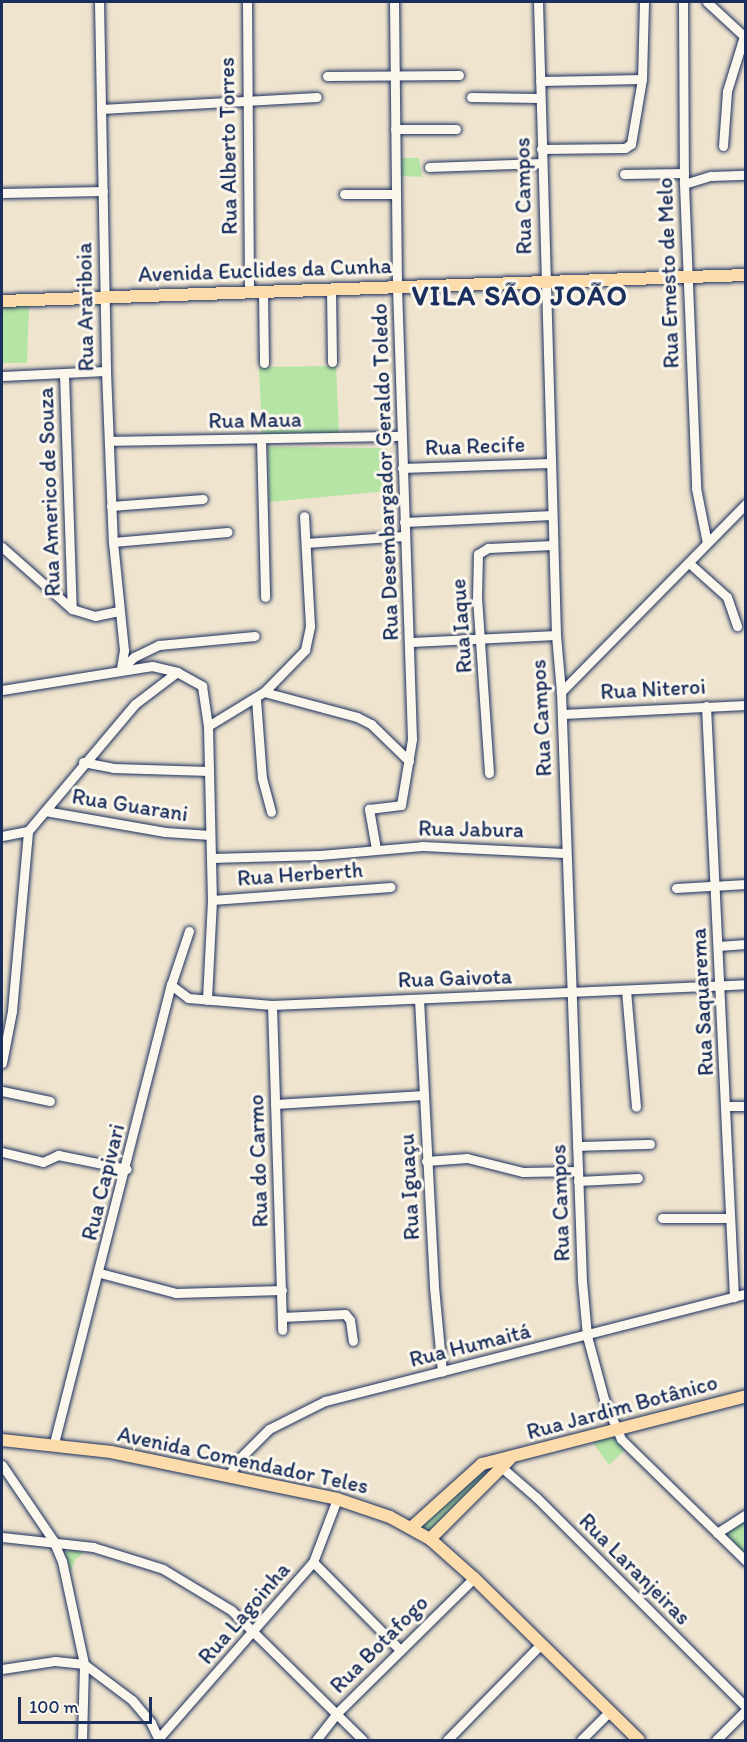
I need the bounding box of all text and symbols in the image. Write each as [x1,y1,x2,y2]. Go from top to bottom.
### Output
street label: Rua Alberto Torres [213,58,243,234]
street label: Rua Campos [509,137,537,255]
street label: Rua Ernesto de Melo [651,177,685,369]
street label: Rua Arariboia [71,242,99,372]
street label: Avenida Euclides da Cunha [138,252,392,288]
district label: VILA SÃO JOÃO [412,278,628,312]
street label: Rua Desembargador Geraldo Toledo [366,304,404,640]
street label: Rua Americo de Souza [32,387,66,597]
street label: Rua Maua [208,406,302,434]
street label: Rua Recife [425,431,525,461]
street label: Rua Iaque [445,578,477,674]
street label: Rua Campos [525,659,557,777]
street label: Rua Niteroi [600,673,706,705]
street label: Rua Guarani [70,783,190,827]
street label: Rua Jabura [418,815,524,843]
street label: Rua Herberth [236,856,364,892]
street label: Rua Saquarema [685,927,719,1077]
street label: Rua Gaivota [397,963,513,993]
street label: Rua do Carmo [242,1094,274,1228]
street label: Rua Capivari [76,1121,130,1243]
street label: Rua Iguaçu [393,1133,425,1241]
street label: Rua Campos [545,1144,575,1262]
street label: Rua Humaitá [407,1317,533,1373]
street label: Rua Jardim Botânico [524,1369,720,1445]
street label: Avenida Comendador Teles [116,1421,370,1499]
street label: Rua Laranjeiras [574,1508,696,1630]
street label: Rua Lagoinha [192,1557,296,1669]
street label: Rua Botafogo [325,1590,433,1698]
scale bar [21,1685,154,1723]
text: 100 m [29,1696,79,1718]

